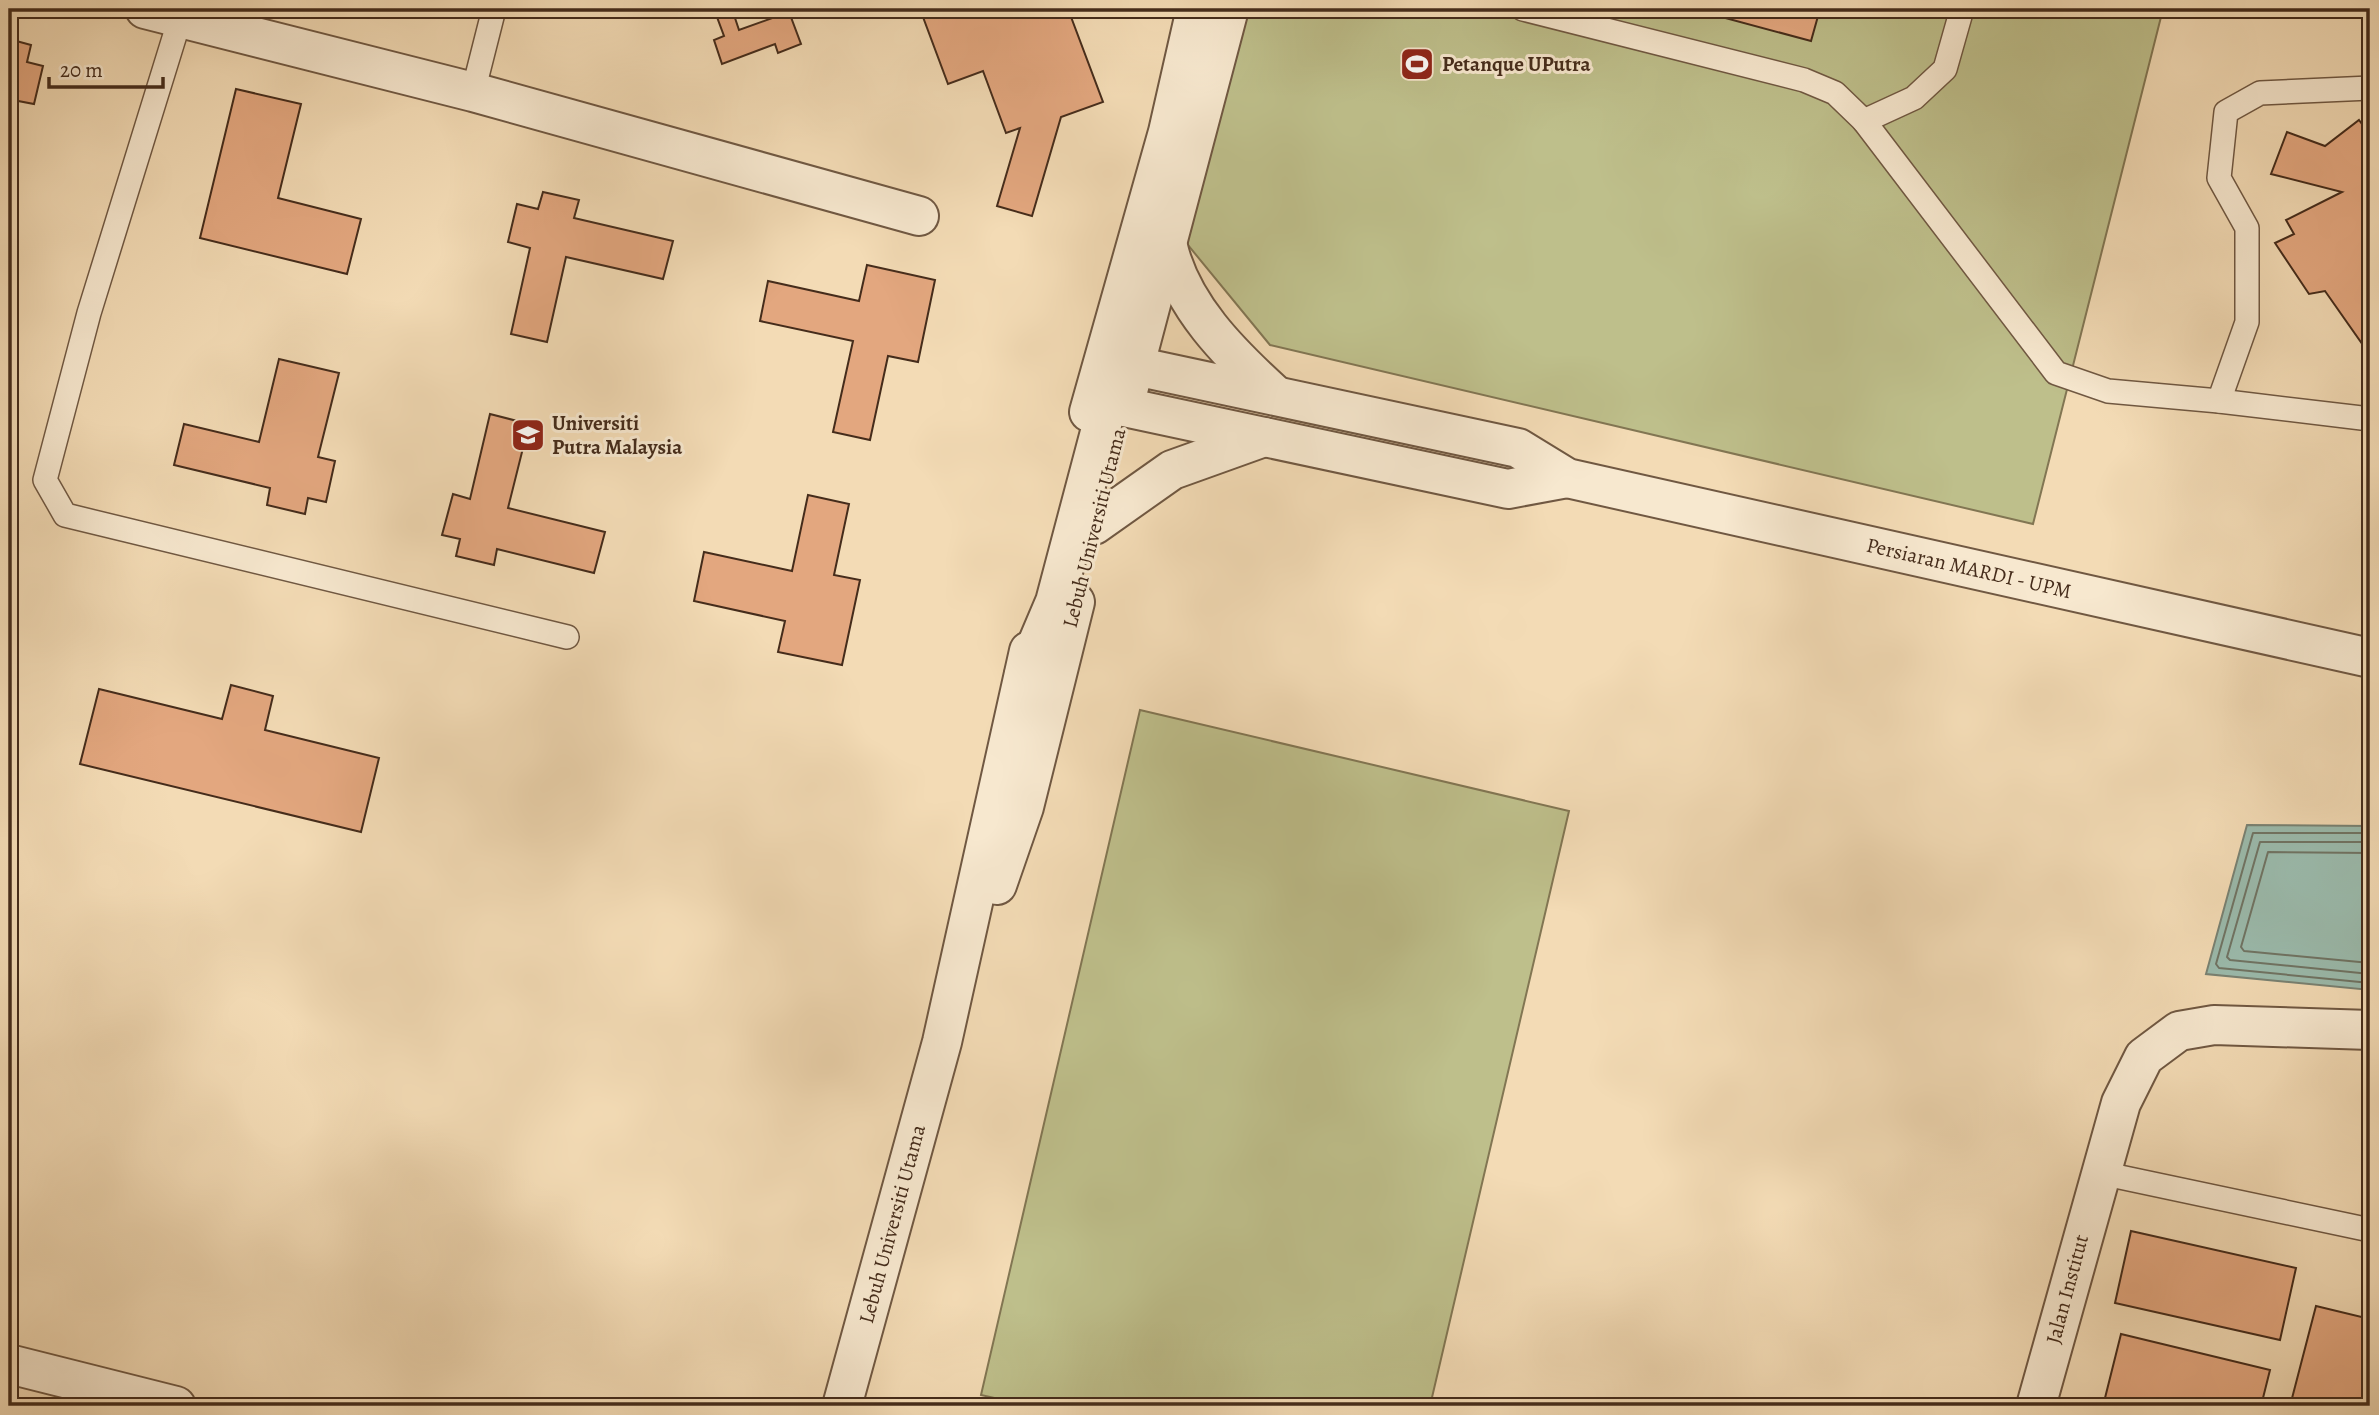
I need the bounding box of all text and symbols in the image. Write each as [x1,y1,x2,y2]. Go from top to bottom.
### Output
sports icon: Petanque UPutra [1398,45,1436,83]
scale bar [49,46,163,90]
place label: Petanque UPutra [1442,50,1591,78]
text: 20 m [60,56,103,84]
place label: Universiti Putra Malaysia [552,409,683,461]
school or university icon: Universiti Putra Malaysia [509,416,547,454]
street label: Lebuh Universiti Utama [1056,425,1132,631]
street label: Persiaran MARDI - UPM [1864,531,2074,605]
street label: Lebuh Universiti Utama [852,1121,932,1327]
street label: Jalan Institut [2039,1231,2095,1347]

